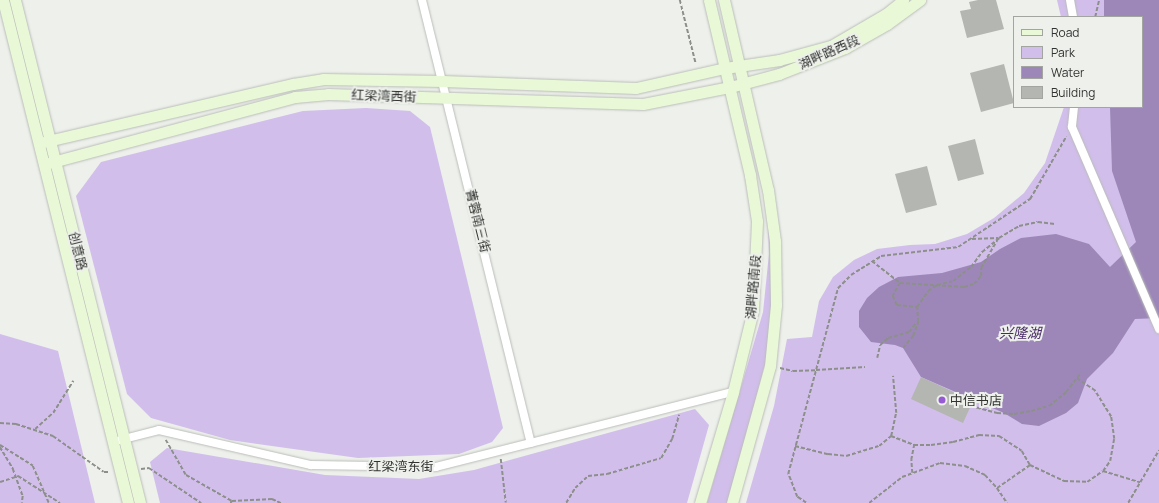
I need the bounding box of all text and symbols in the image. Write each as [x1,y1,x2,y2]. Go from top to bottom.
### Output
legend [1013,16,1143,108]
text: Road [1051,24,1079,41]
street label: 湖畔路西段 [796,32,862,72]
text: Park [1051,44,1075,61]
text: Water [1051,64,1084,81]
text: Building [1051,84,1095,101]
street label: 红梁湾西街 [351,87,417,105]
street label: 菁蓉南三街 [463,188,493,254]
street label: 创意路 [66,230,90,272]
street label: 湖畔路南段 [742,254,764,320]
water label: 兴隆湖 [999,325,1041,341]
place label: 中信书店 [950,392,1002,408]
marker: 中信书店 [937,395,947,405]
street label: 红梁湾东街 [369,458,433,474]

